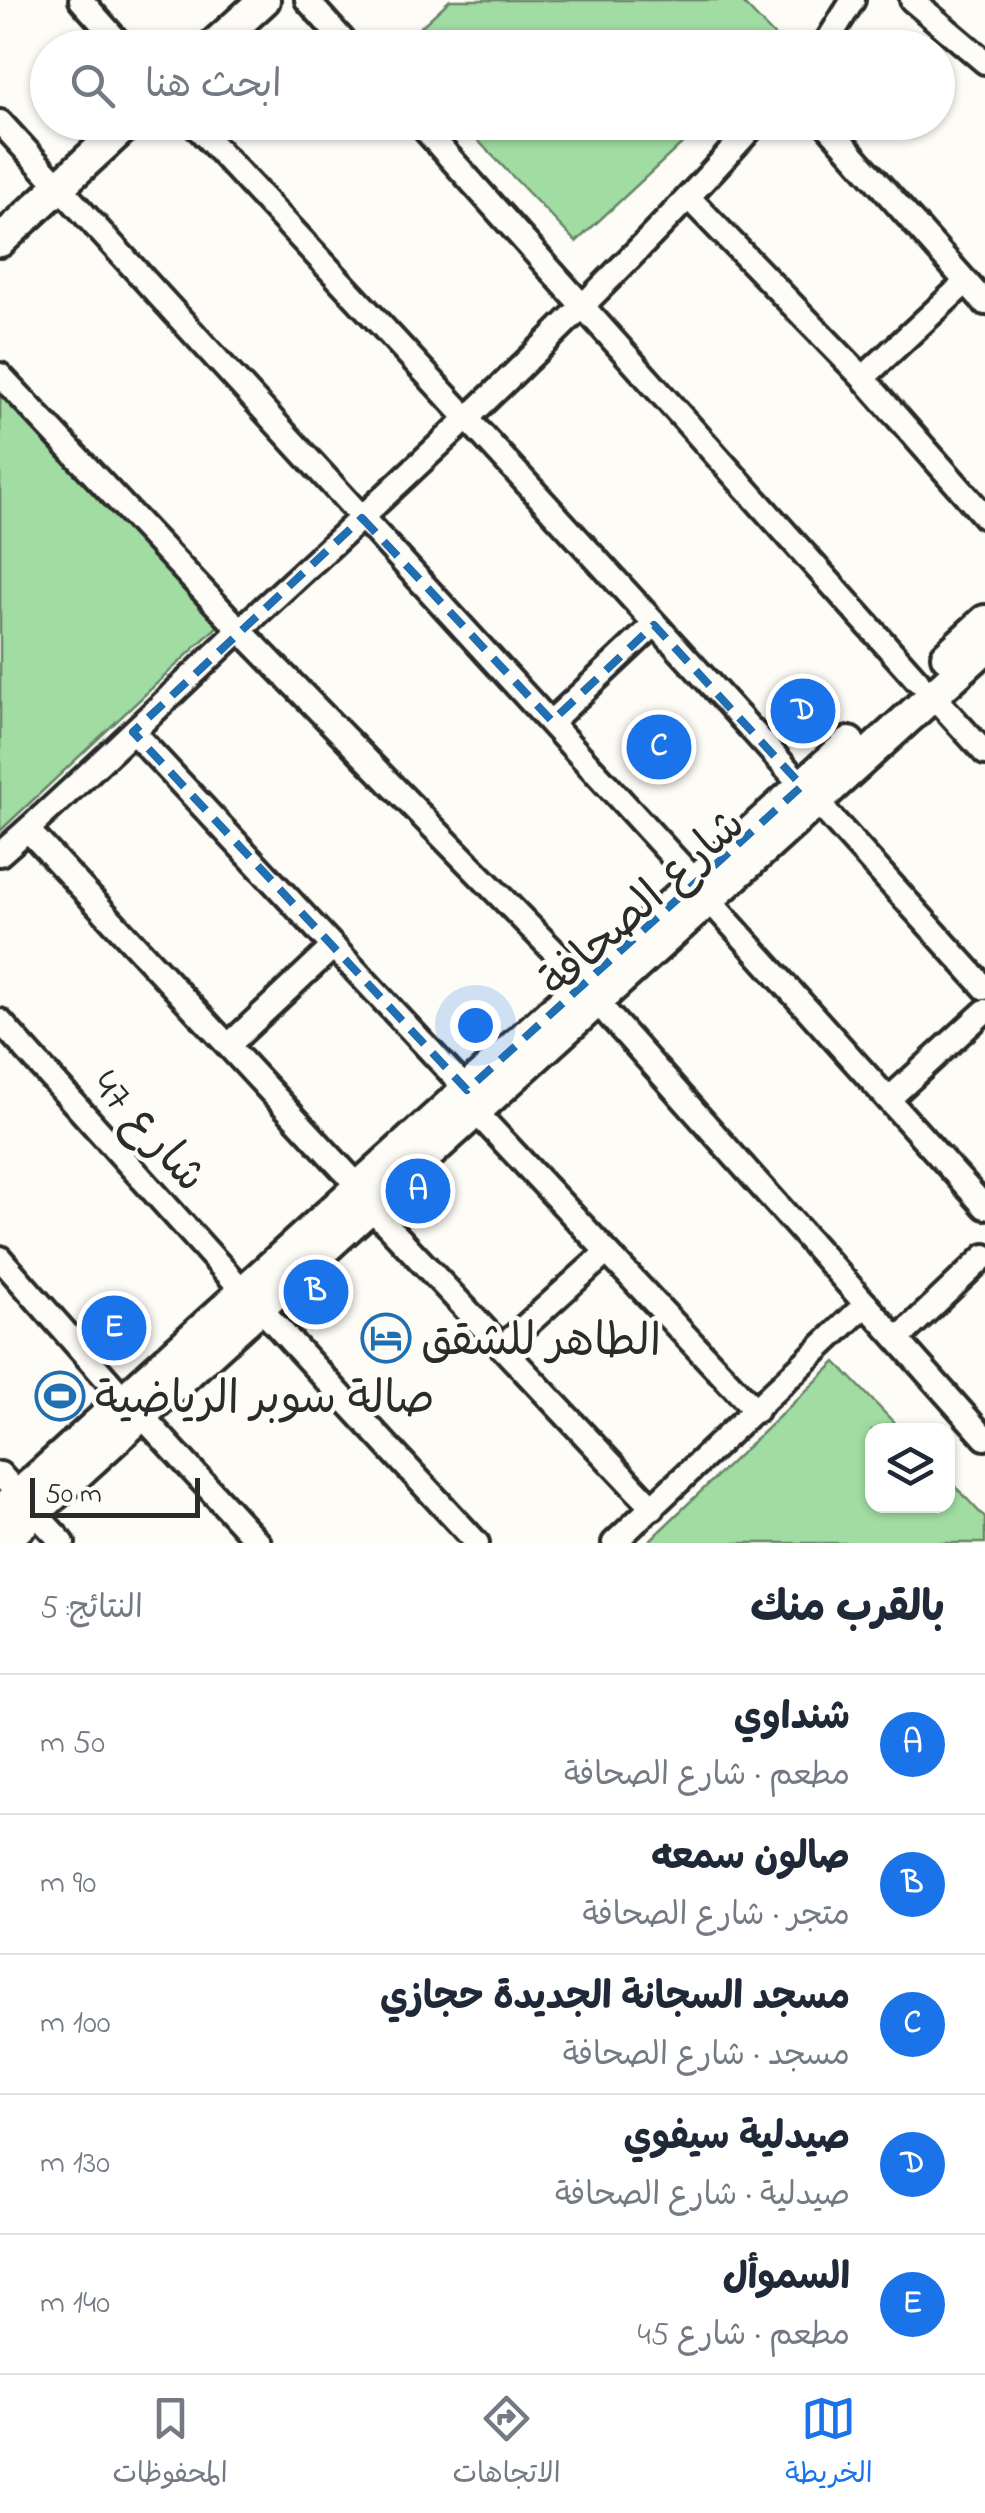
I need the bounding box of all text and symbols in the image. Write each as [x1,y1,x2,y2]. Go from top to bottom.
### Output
search box [30,30,955,140]
icon: search [65,58,120,113]
text: ابحث هنا [145,59,282,115]
pin: D [770,674,836,748]
pin: C [626,710,692,784]
street label: شارع الصحافة [527,794,762,1015]
your location [450,1000,501,1051]
street label: شارع 47 [74,1056,221,1209]
pin: A [386,1154,450,1228]
pin: B [284,1254,348,1330]
pin: E [82,1290,146,1366]
place label: الطاهر للشقق [421,1310,661,1376]
hotel icon: الطاهر للشقق [360,1312,412,1364]
place label: صالة سوبر الرياضية [95,1368,435,1434]
sports icon: صالة سوبر الرياضية [34,1370,86,1422]
map controls [865,1423,955,1513]
button: layers [865,1423,955,1513]
scale bar [30,1473,200,1518]
text: 50 m [45,1475,102,1516]
text: بالقرب منك [750,1579,945,1640]
text: النتائج: 5 [40,1586,143,1633]
text: شنداوي [734,1691,850,1747]
text: 50 m [40,1721,105,1768]
text: A [903,1721,922,1768]
text: مطعم · شارع الصحافة [564,1753,850,1800]
text: صالون سمعه [652,1831,850,1887]
text: 90 m [40,1861,96,1908]
text: B [902,1861,923,1908]
text: متجر · شارع الصحافة [582,1893,850,1940]
text: مسجد السجانة الجديدة حجازي [380,1971,850,2027]
text: 100 m [40,2001,111,2048]
text: C [904,2001,921,2048]
text: مسجد · شارع الصحافة [563,2033,850,2080]
text: صيدلية سيفوي [624,2111,850,2167]
text: 130 m [40,2141,110,2188]
text: D [901,2141,924,2188]
text: صيدلية · شارع الصحافة [555,2173,850,2220]
text: السموأل [722,2251,850,2307]
text: 140 m [40,2281,110,2328]
text: E [903,2281,922,2328]
text: مطعم · شارع 45 [637,2313,850,2360]
tab: المحفوظات [112,2391,228,2497]
tab: الاتجاهات [452,2391,561,2497]
tab: الخريطة [785,2391,873,2497]

